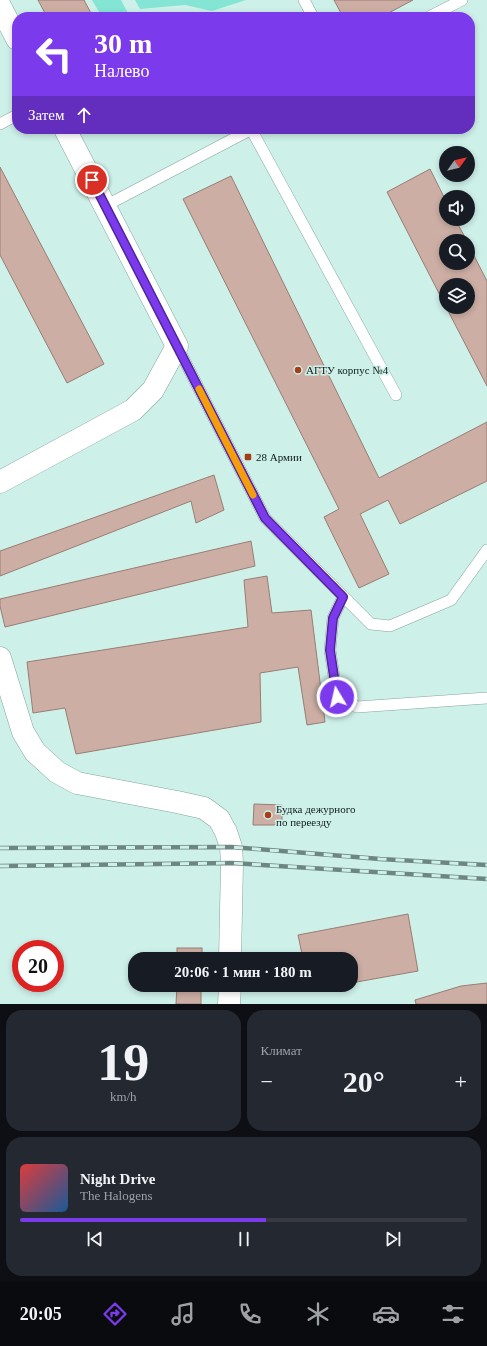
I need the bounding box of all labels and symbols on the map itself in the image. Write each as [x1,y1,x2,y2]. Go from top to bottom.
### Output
north arrow [439,146,475,182]
pin [75,163,109,197]
place label: АГТУ корпус №4 [306,364,389,376]
marker: АГТУ корпус №4 [293,365,303,375]
place label: 28 Армии [256,451,302,463]
marker: 28 Армии [243,452,253,462]
position arrow [316,676,358,718]
place label: Будка дежурного по переезду [276,803,356,828]
marker: Будка дежурного по переезду [263,810,273,820]
speed limit sign: 20 [12,940,64,992]

